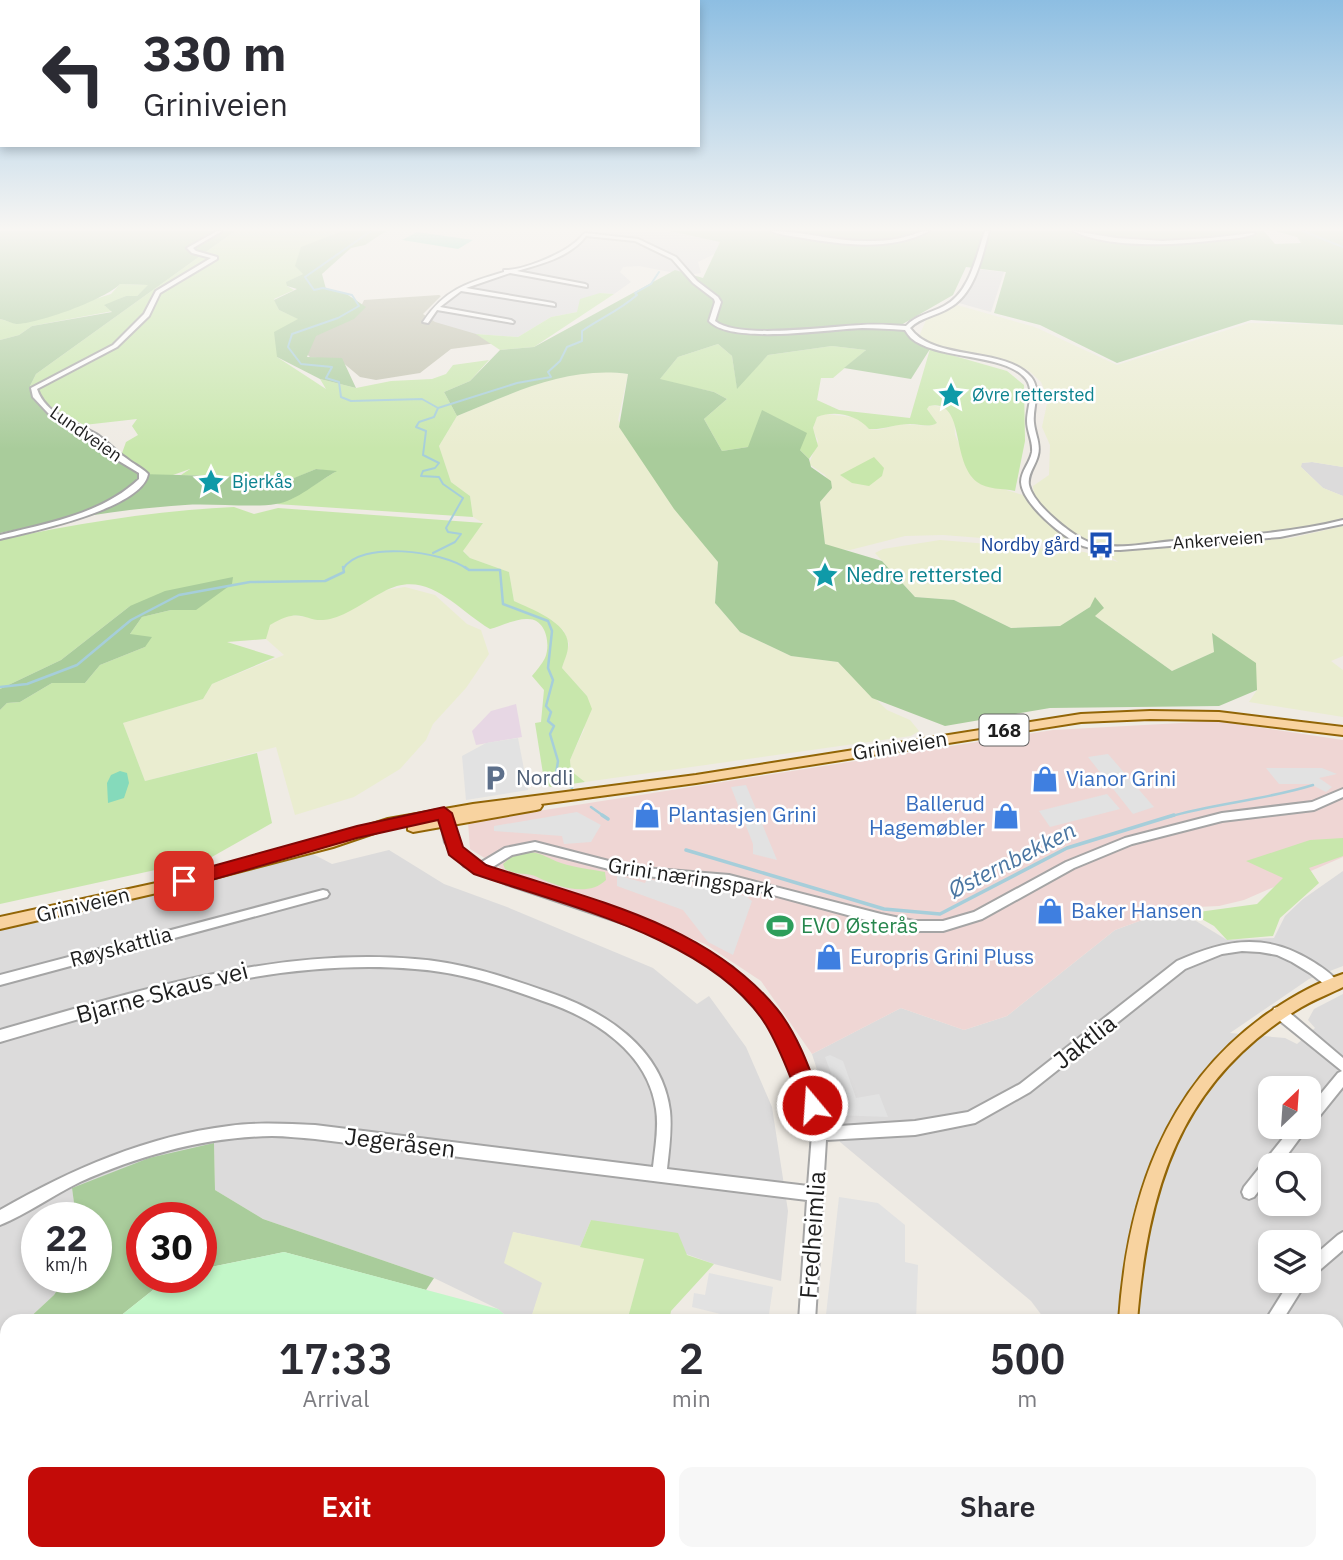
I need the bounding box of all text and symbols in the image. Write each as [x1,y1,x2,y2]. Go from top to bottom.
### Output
text: 330 m [143,21,287,84]
icon: left [28,28,119,119]
text: Griniveien [143,83,288,125]
place icon: Øvre rettersted [936,380,966,410]
place label: Øvre rettersted [972,383,1095,406]
street label: Lundveien [46,400,127,467]
place icon: Bjerkås [196,467,226,497]
place label: Bjerkås [232,470,293,493]
street label: Ankerveien [1172,525,1264,554]
bus stop icon: Nordby gård [1086,530,1116,560]
place label: Nordby gård [981,533,1080,556]
place icon: Nedre rettersted [810,560,840,590]
place label: Nedre rettersted [846,560,1003,588]
road number: 168 [979,715,1028,746]
street label: Griniveien [851,724,949,766]
parking icon: Nordli [480,763,510,793]
place label: Nordli [516,763,573,791]
shop icon: Vianor Grini [1030,764,1060,794]
place label: Vianor Grini [1066,764,1176,792]
place label: Ballerud Hagemøbler [869,789,985,841]
shop icon: Plantasjen Grini [632,800,662,830]
place label: Plantasjen Grini [668,800,817,828]
shop icon: Ballerud Hagemøbler [991,801,1021,831]
water label: Østernbekken [943,814,1081,904]
street label: Grini næringspark [606,850,776,904]
pin [154,851,214,911]
icon: arrive [165,862,203,900]
street label: Griniveien [33,880,132,928]
shop icon: Baker Hansen [1035,896,1065,926]
place label: Baker Hansen [1071,896,1203,924]
sports icon: EVO Østerås [765,911,795,941]
place label: EVO Østerås [801,911,918,939]
street label: Røyskattlia [67,919,175,973]
shop icon: Europris Grini Pluss [814,942,844,972]
place label: Europris Grini Pluss [850,942,1034,970]
street label: Bjarne Skaus vei [72,954,251,1030]
street label: Jaktlia [1046,1007,1122,1076]
position arrow [775,1068,849,1142]
north arrow [1258,1076,1321,1139]
map controls [1258,1076,1321,1293]
street label: Jegeråsen [343,1119,457,1165]
button: search [1258,1153,1321,1216]
street label: Fredheimlia [792,1170,832,1300]
speed limit sign: 30 [126,1202,217,1293]
text: 22 [45,1215,88,1261]
button: layers [1258,1230,1321,1293]
text: km/h [45,1253,88,1276]
text: 17:33 [279,1331,393,1386]
text: 2 [679,1331,704,1386]
text: 500 [990,1331,1065,1386]
text: Arrival [302,1383,369,1413]
text: min [672,1383,711,1413]
text: m [1017,1383,1037,1413]
button: Exit [28,1467,665,1547]
button: Share [679,1467,1316,1547]

